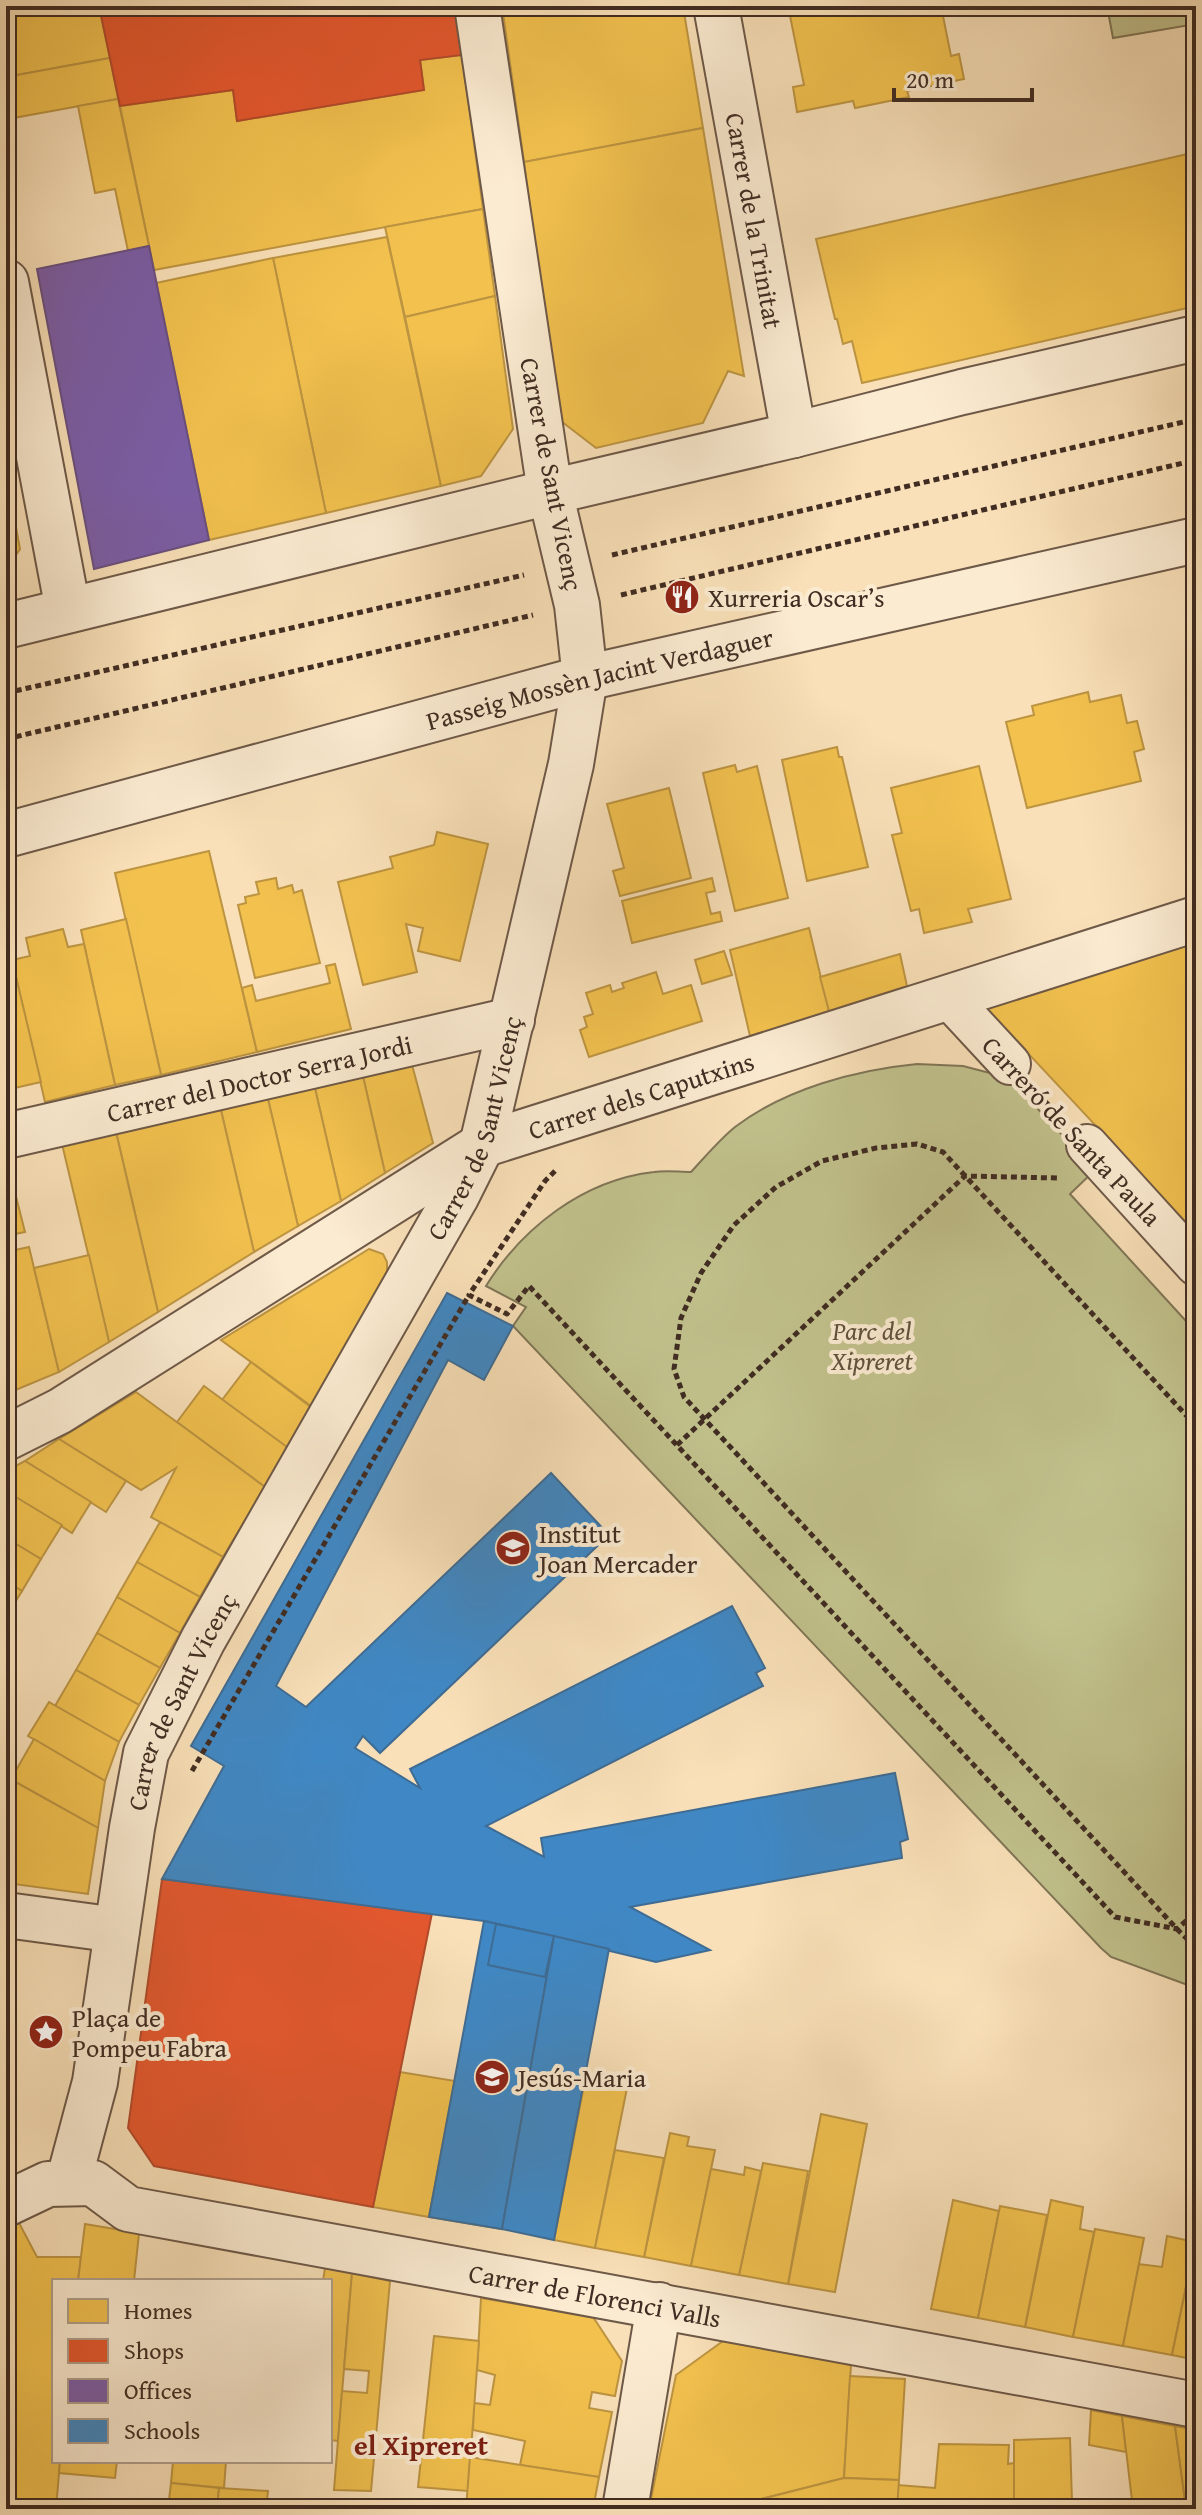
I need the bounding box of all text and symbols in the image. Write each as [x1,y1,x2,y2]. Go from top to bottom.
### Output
scale bar [894,52,1032,102]
text: 20 m [906,62,954,97]
street label: Carrer de la Trinitat [716,109,794,331]
street label: Carrer de Sant Vicenç [510,354,594,594]
restaurant icon: Xurreria Oscar’s [663,578,701,616]
place label: Xurreria Oscar’s [708,578,885,617]
street label: Passeig Mossèn Jacint Verdaguer [422,617,777,740]
street label: Carrer de Sant Vicenç [416,1012,531,1247]
street label: Carrer del Doctor Serra Jordi [103,1024,416,1132]
street label: Carreró de Santa Paula [973,1027,1171,1235]
street label: Carrer dels Caputxins [523,1041,759,1149]
park label: Parc del Xipreret [830,1311,914,1380]
place label: Institut Joan Mercader [536,1514,698,1583]
school or university icon: Institut Joan Mercader [494,1529,532,1567]
street label: Carrer de Sant Vicenç [116,1585,246,1813]
place label: Plaça de Pompeu Fabra [72,1998,227,2067]
place icon: Plaça de Pompeu Fabra [27,2013,65,2051]
school or university icon: Jesús-Maria [473,2058,511,2096]
place label: Jesús-Maria [515,2058,647,2097]
street label: Carrer de Florenci Valls [466,2252,724,2337]
legend [52,2279,332,2463]
text: Homes [124,2293,193,2328]
text: Shops [124,2333,184,2368]
text: Offices [124,2373,192,2408]
text: Schools [124,2413,200,2448]
district label: el Xipreret [354,2424,488,2465]

